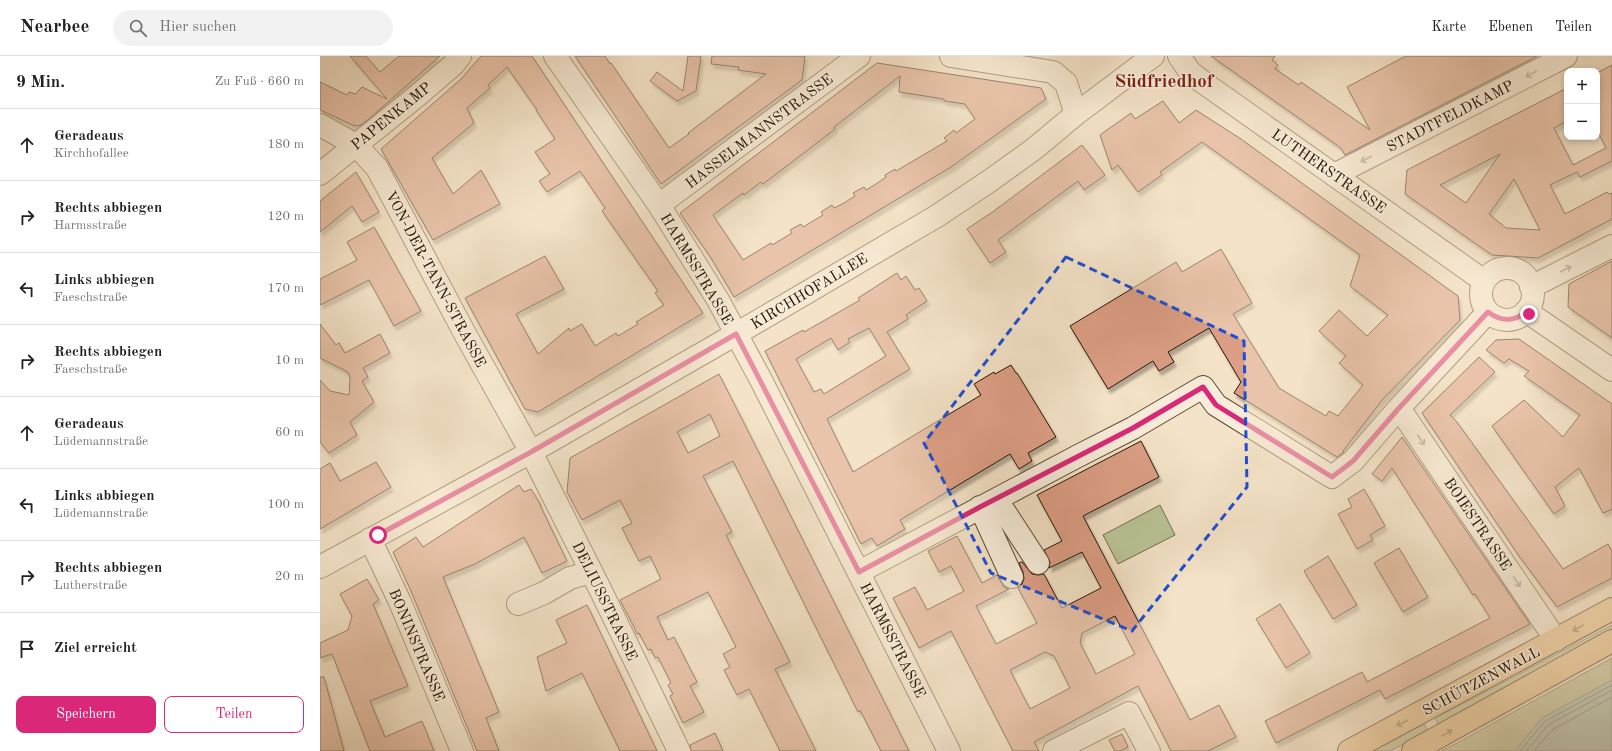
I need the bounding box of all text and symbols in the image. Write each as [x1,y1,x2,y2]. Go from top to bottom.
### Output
search box [113,10,393,46]
icon: search [127,17,149,39]
text: Nearbee [20,18,89,37]
text: Hier suchen [159,20,237,35]
text: Karte [1432,20,1466,34]
text: Ebenen [1488,20,1533,34]
text: Teilen [1555,20,1592,34]
map controls [1564,68,1600,140]
button: + [1564,68,1600,104]
one-way arrow [1525,71,1537,78]
street label: HASSELMANNSTRASSE [683,72,837,193]
district label: Südfriedhof [1114,73,1215,92]
text: 9 Min. [16,74,65,91]
text: Zu Fuß · 660 m [215,75,304,88]
street label: STADTFELDKAMP [1385,79,1517,156]
street label: PAPENKAMP [349,80,435,154]
button: − [1564,104,1600,140]
street label: LUTHERSTRASSE [1268,127,1388,217]
text: Geradeaus [54,129,123,144]
icon: ahead [16,134,38,156]
text: 180 m [267,138,304,151]
text: Kirchhofallee [54,147,129,160]
one-way arrow [1360,156,1372,163]
street label: VON-DER-TANN-STRASSE [382,189,488,370]
text: Rechts abbiegen [54,201,162,216]
icon: right [16,206,38,228]
text: 120 m [267,210,304,223]
street label: HARMSSTRASSE [657,211,735,328]
text: Harmsstraße [54,219,127,232]
street label: KIRCHHOFALLEE [749,252,871,333]
one-way arrow [1560,265,1572,272]
text: Links abbiegen [54,273,155,288]
icon: left [16,278,38,300]
text: 170 m [267,282,304,295]
text: Faeschstraße [54,291,128,304]
route end [1520,305,1538,323]
text: Rechts abbiegen [54,345,162,360]
icon: right [16,350,38,372]
text: 10 m [275,354,304,367]
text: Faeschstraße [54,363,128,376]
text: Geradeaus [54,417,123,432]
icon: ahead [16,422,38,444]
text: 60 m [275,426,304,439]
one-way arrow [1417,434,1425,445]
text: Lüdemannstraße [54,435,148,448]
street label: BOIESTRASSE [1440,476,1513,574]
text: Links abbiegen [54,489,155,504]
icon: left [16,494,38,516]
text: 100 m [267,498,304,511]
text: Lüdemannstraße [54,507,148,520]
route start [369,526,387,544]
street label: DELIUSSTRASSE [568,540,639,663]
text: Rechts abbiegen [54,561,162,576]
icon: right [16,566,38,588]
text: 20 m [275,570,304,583]
one-way arrow [1513,577,1522,588]
text: Lutherstraße [54,579,127,592]
street label: HARMSSTRASSE [856,581,927,701]
street label: BONINSTRASSE [385,587,446,704]
one-way arrow [1572,625,1584,632]
icon: arrive [16,638,38,660]
text: Ziel erreicht [54,641,137,656]
street label: SCHÜTZENWALL [1419,642,1543,720]
button: Speichern [16,696,156,733]
button: Teilen [164,696,304,733]
one-way arrow [1396,720,1408,727]
one-way arrow [1441,728,1453,736]

